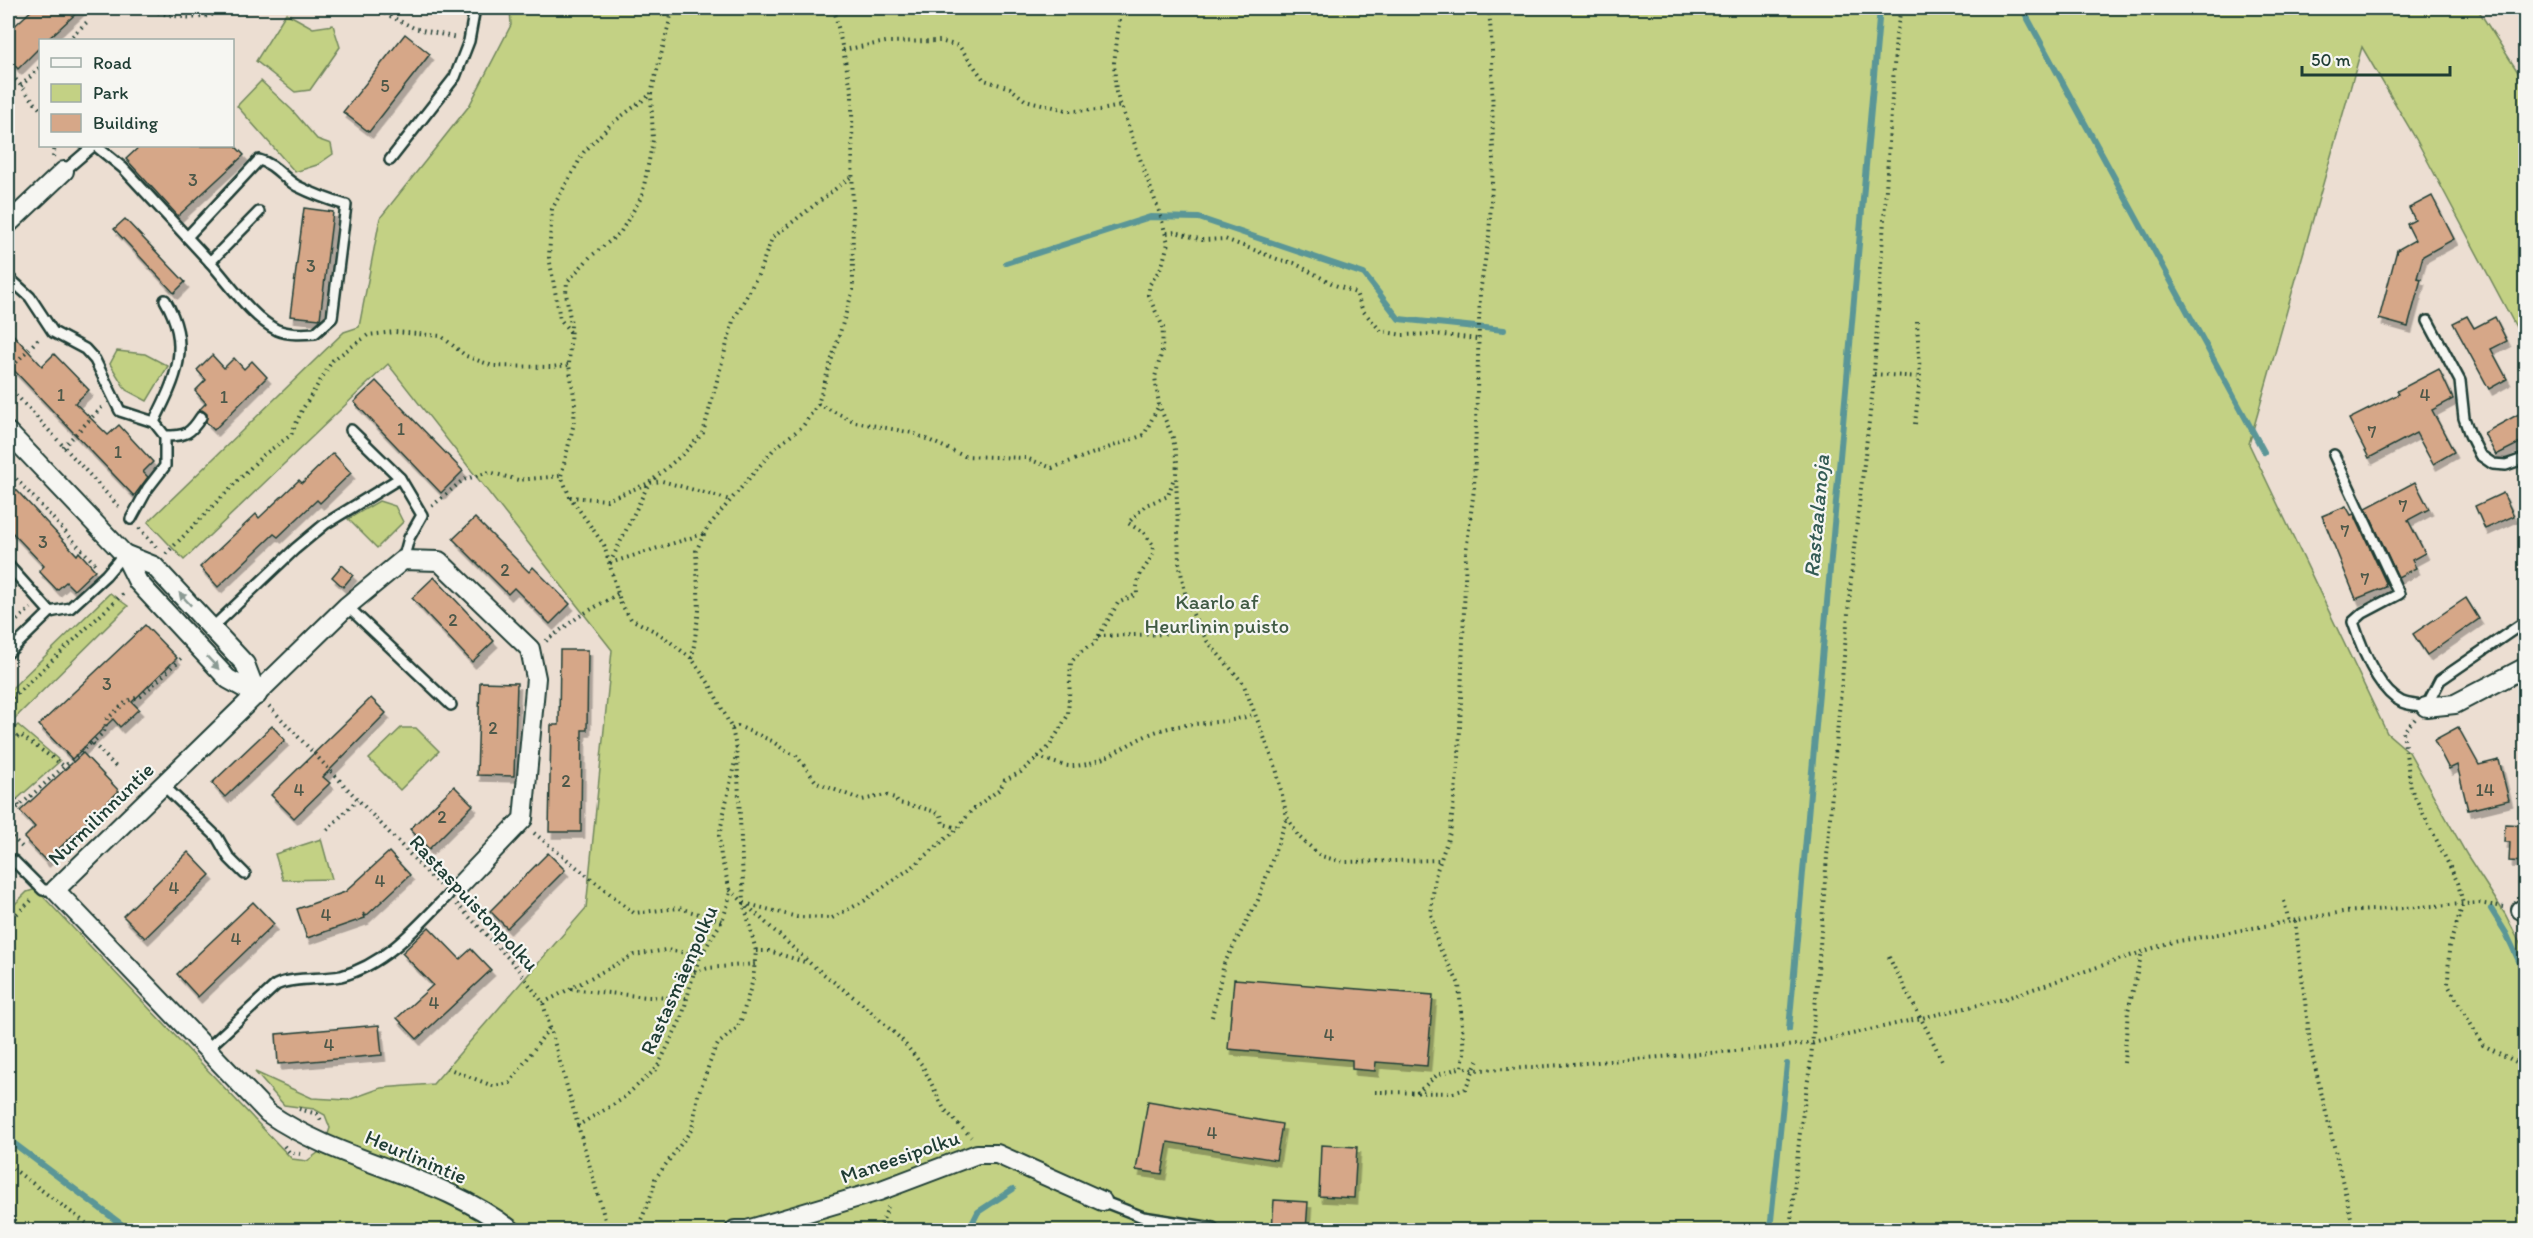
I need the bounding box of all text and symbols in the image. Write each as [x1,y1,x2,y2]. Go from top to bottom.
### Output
legend [39,39,234,147]
scale bar [2302,39,2450,77]
text: 50 m [2311,49,2351,71]
text: Road [93,52,132,74]
house number: 5 [380,75,390,97]
text: Park [93,82,128,104]
text: Building [93,112,159,134]
house number: 3 [188,169,198,191]
house number: 3 [306,255,316,277]
house number: 1 [57,384,65,406]
house number: 4 [2420,384,2431,406]
house number: 1 [220,386,228,408]
house number: 1 [397,418,405,440]
house number: 7 [2368,421,2377,443]
house number: 1 [114,441,122,463]
water label: Rastaalanoja [1798,453,1835,579]
house number: 7 [2399,495,2408,517]
house number: 7 [2341,520,2350,542]
house number: 3 [38,531,48,553]
house number: 2 [500,559,510,581]
house number: 7 [2361,568,2370,590]
park label: Kaarlo af Heurlinin puisto [1145,589,1289,638]
one-way arrow [179,592,192,607]
house number: 2 [448,609,458,631]
one-way arrow [206,656,220,670]
house number: 3 [102,673,112,695]
house number: 2 [488,717,498,739]
street label: Nurmilinnuntie [42,757,159,870]
house number: 2 [561,770,571,792]
house number: 4 [294,779,305,801]
house number: 14 [2475,779,2495,801]
house number: 2 [437,806,447,828]
street label: Rastaspuistonpolku [405,829,544,977]
house number: 4 [375,870,386,892]
house number: 4 [169,877,180,899]
street label: Rastasmäenpolku [634,901,723,1058]
house number: 4 [321,904,332,926]
house number: 4 [231,928,242,950]
house number: 4 [429,992,440,1014]
house number: 4 [1324,1024,1335,1046]
house number: 4 [324,1034,335,1056]
house number: 4 [1207,1122,1218,1144]
street label: Heurlinintie [362,1124,471,1189]
street label: Maneesipolku [837,1124,963,1189]

